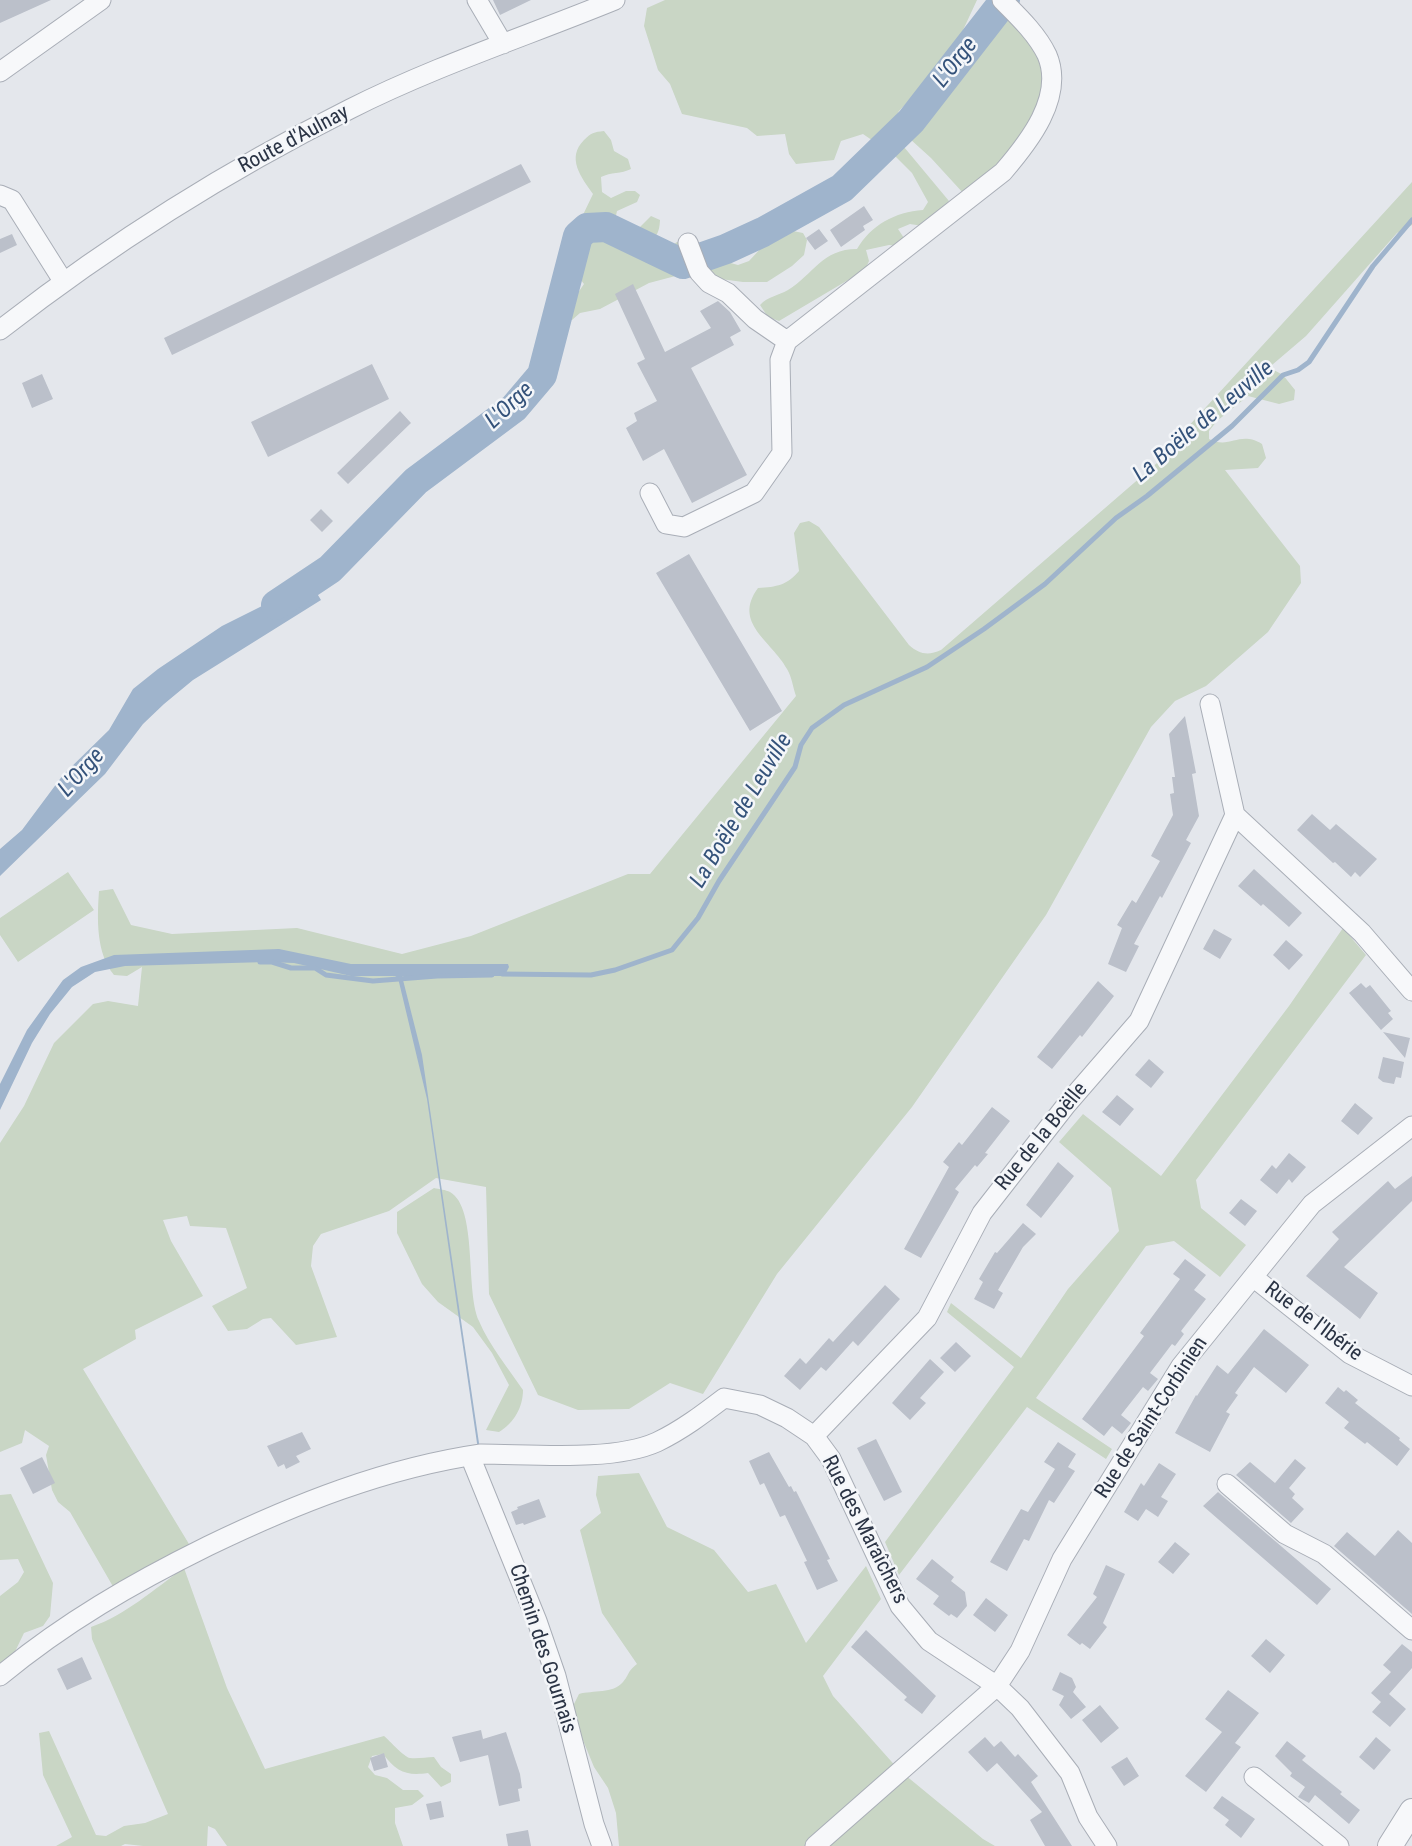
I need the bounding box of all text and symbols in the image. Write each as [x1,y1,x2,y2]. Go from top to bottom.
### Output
water label: L'Orge [928,32,984,94]
street label: Route d'Aulnay [235,100,353,180]
water label: La Boële de Leuville [1128,355,1280,489]
water label: L'Orge [480,377,540,435]
water label: La Boële de Leuville [685,729,799,893]
water label: L'Orge [53,743,111,803]
street label: Rue de la Boëlle [991,1078,1093,1196]
street label: Rue de l'Ibérie [1259,1277,1367,1367]
street label: Rue de Saint-Corbinien [1090,1333,1214,1503]
street label: Rue des Maraîchers [816,1452,912,1608]
street label: Chemin des Gournais [503,1561,581,1737]

